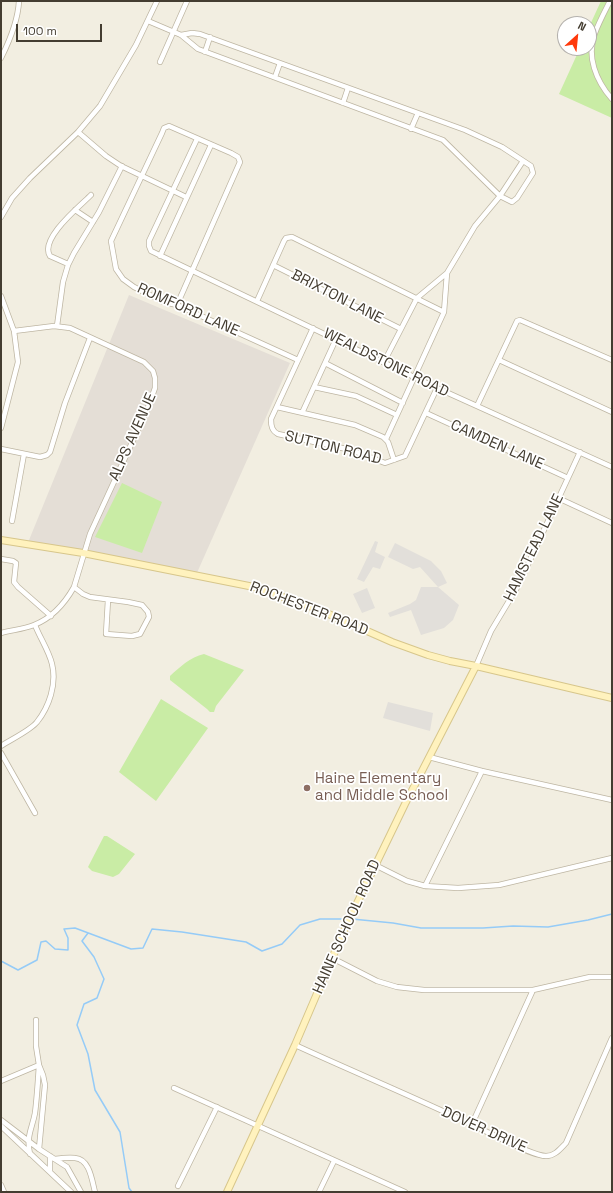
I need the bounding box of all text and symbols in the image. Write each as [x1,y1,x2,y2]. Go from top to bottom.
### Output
scale bar [18,16,104,42]
north arrow [557,16,597,56]
text: N [576,18,588,34]
text: 100 m [23,23,57,39]
street label: BRIXTON LANE [288,266,386,328]
street label: ROMFORD LANE [134,279,242,341]
street label: WEALDSTONE ROAD [320,325,452,401]
street label: ALPS AVENUE [106,390,160,484]
street label: CAMDEN LANE [448,416,546,474]
street label: SUTTON ROAD [283,427,383,469]
street label: HAMSTEAD LANE [500,491,568,605]
street label: ROCHESTER ROAD [247,578,371,640]
place label: Haine Elementary and Middle School [315,770,448,805]
marker: Haine Elementary and Middle School [302,783,312,793]
street label: HAINE SCHOOL ROAD [309,857,385,997]
street label: DOVER DRIVE [438,1103,530,1157]

